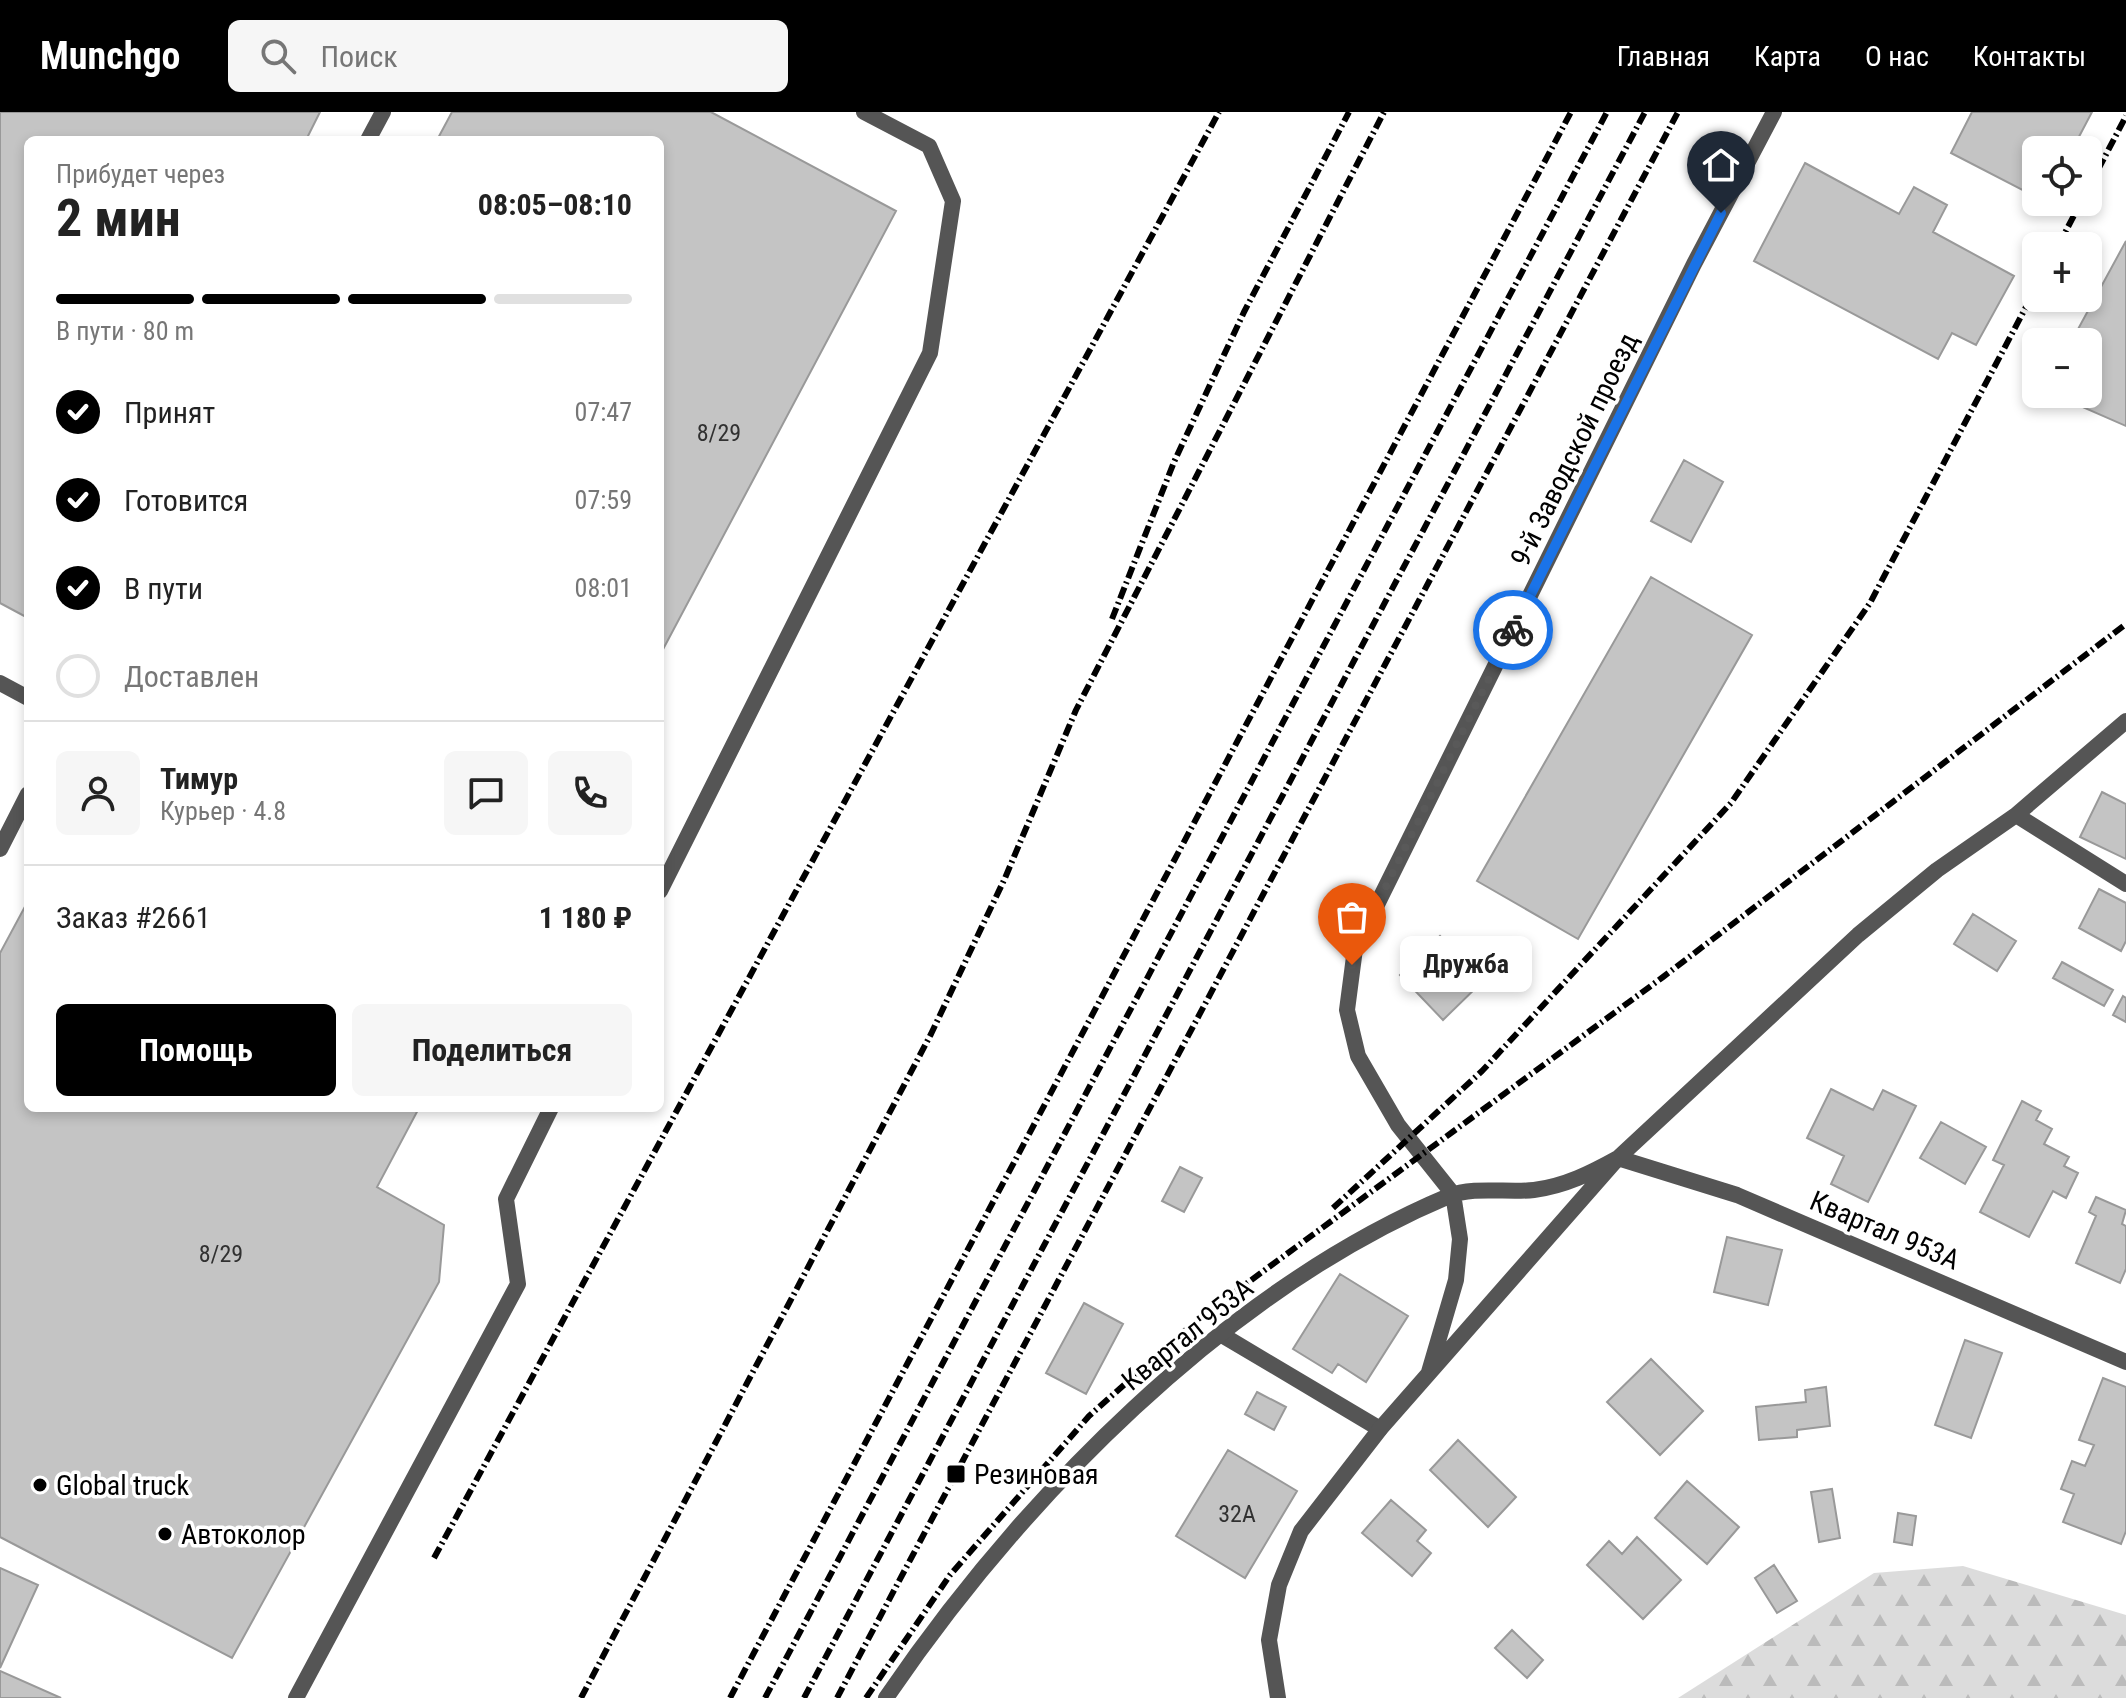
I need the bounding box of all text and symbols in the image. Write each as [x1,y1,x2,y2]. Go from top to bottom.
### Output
search box [228,20,788,92]
text: Munchgo [40,34,180,78]
icon: search [256,34,300,78]
text: Поиск [320,39,398,74]
text: Главная [1617,40,1710,73]
text: Карта [1754,40,1821,73]
text: О нас [1865,40,1929,73]
text: Контакты [1973,40,2086,73]
pin [1687,131,1755,213]
map controls [2022,136,2102,408]
button: locate [2022,136,2102,216]
icon: home [1699,143,1743,187]
text: Прибудет через [56,159,225,189]
text: 08:05–08:10 [478,187,632,222]
text: 2 мин [56,188,181,249]
button: + [2022,232,2102,312]
text: В пути · 80 m [56,316,194,346]
street label: 9-й Заводской проезд [1504,327,1645,571]
button: − [2022,328,2102,408]
icon: check [56,390,100,434]
text: Принят [124,395,215,430]
text: 07:47 [575,397,632,427]
house number: 8/29 [697,419,741,447]
icon: check [56,478,100,522]
text: Готовится [124,483,248,518]
text: 07:59 [575,485,632,515]
icon: check [56,566,100,610]
text: В пути [124,571,203,606]
text: 08:01 [575,573,632,603]
courier [1473,590,1553,670]
icon: bike [1491,608,1535,652]
text: Доставлен [124,659,259,694]
button: person [56,751,140,835]
button: chat [444,751,528,835]
button: phone [548,751,632,835]
text: Тимур [160,761,238,796]
text: Курьер · 4.8 [160,796,286,826]
pin [1318,883,1386,965]
icon: bag [1330,895,1374,939]
text: Заказ #2661 [56,900,211,935]
text: 1 180 ₽ [539,900,632,935]
callout: Дружба [1400,937,1532,993]
text: Дружба [1423,949,1509,979]
button: Помощь [56,1004,336,1096]
button: Поделиться [352,1004,632,1096]
street label: Квартал 953А [1805,1184,1965,1277]
house number: 8/29 [199,1240,243,1268]
street label: Квартал 953А [1115,1271,1260,1397]
place label: Резиновая [974,1458,1099,1491]
marker: Резиновая [945,1463,967,1485]
place label: Global truck [56,1469,189,1502]
marker: Global truck [31,1476,49,1494]
house number: 32A [1218,1500,1256,1528]
place label: Автоколор [181,1518,306,1551]
marker: Автоколор [156,1525,174,1543]

